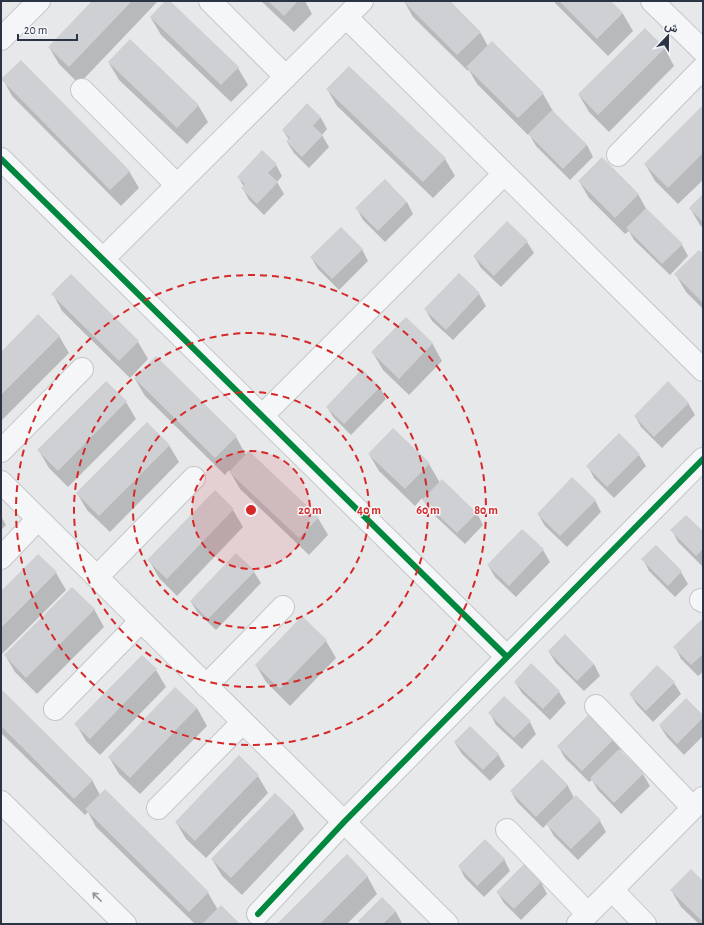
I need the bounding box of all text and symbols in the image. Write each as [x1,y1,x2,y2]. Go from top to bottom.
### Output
scale bar [18,16,77,42]
north arrow [648,16,688,56]
text: ش [663,20,680,36]
text: 20 m [24,24,47,36]
centre of rings [244,503,258,517]
text: 20 m [298,504,322,516]
text: 40 m [357,504,381,516]
text: 60 m [416,504,440,516]
text: 80 m [474,504,498,516]
one-way arrow [92,892,102,902]

